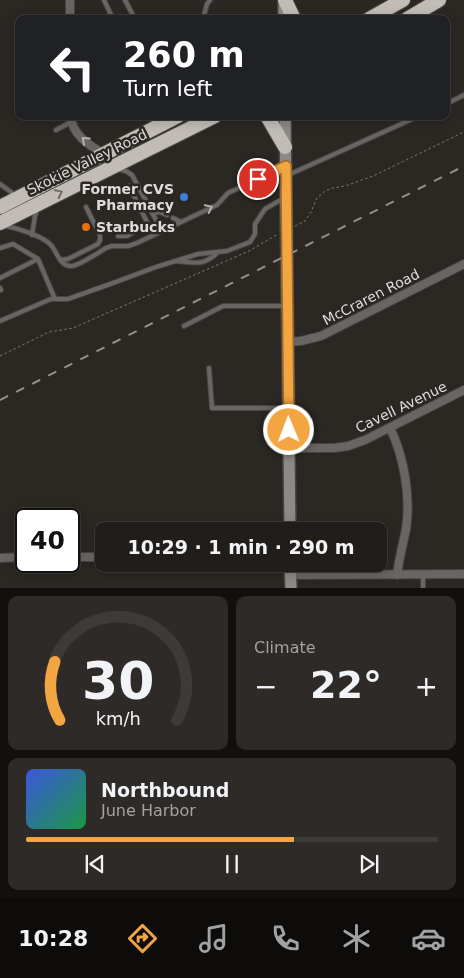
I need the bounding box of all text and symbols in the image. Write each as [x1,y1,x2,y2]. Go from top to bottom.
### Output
icon: left [40,35,105,100]
text: 260 m [123,35,245,75]
text: Turn left [123,76,212,101]
street label: Skokie Valley Road [24,126,150,198]
one-way arrow [81,137,90,146]
pin [237,158,279,200]
icon: arrive [244,165,272,193]
place label: Former CVS Pharmacy [81,181,174,213]
one-way arrow [54,189,63,199]
marker: Former CVS Pharmacy [178,191,190,203]
one-way arrow [204,204,213,214]
place label: Starbucks [96,219,175,235]
marker: Starbucks [80,221,92,233]
street label: McCraren Road [320,266,422,328]
street label: Cavell Avenue [353,378,449,436]
position arrow [262,403,314,455]
speed limit sign: 40 [15,508,80,573]
text: 10:29 · 1 min · 290 m [127,536,355,558]
text: Climate [254,638,316,657]
text: 30 [82,651,154,711]
text: 22° [310,663,382,707]
text: − [254,670,277,703]
text: + [415,670,438,703]
text: km/h [95,708,141,729]
text: Northbound [101,779,229,801]
text: June Harbor [101,801,196,820]
icon: previous [81,850,109,878]
icon: pause [218,850,246,878]
icon: next [355,850,383,878]
icon: directions [125,921,160,956]
icon: music [196,921,231,956]
icon: phone [268,921,303,956]
icon: climate [339,921,374,956]
icon: car [411,921,446,956]
text: 10:28 [18,926,88,951]

